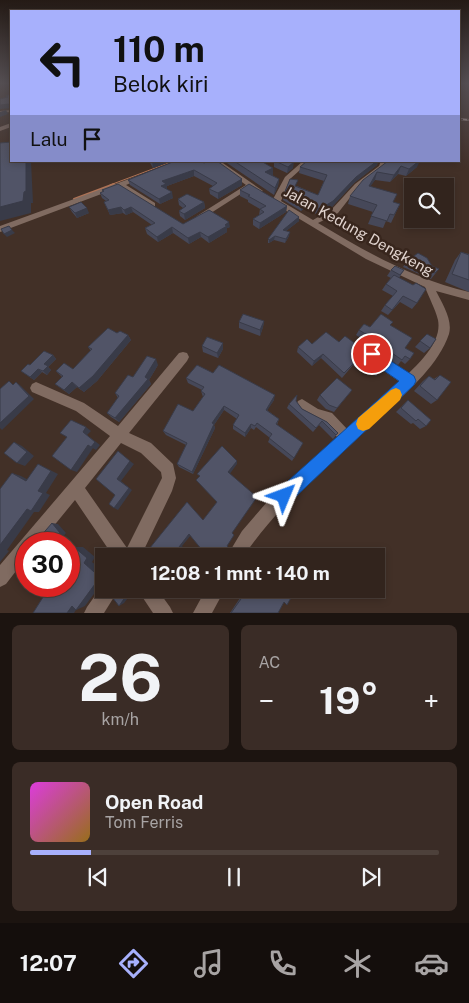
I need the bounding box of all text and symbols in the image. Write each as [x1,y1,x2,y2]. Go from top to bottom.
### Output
text: 110 m [113,29,205,70]
icon: left [30,30,95,95]
text: Belok kiri [113,71,209,97]
icon: arrive [78,125,106,153]
text: Lalu [30,128,68,150]
map controls [404,178,454,228]
button: search [404,178,454,228]
street label: Jalan Kedung Dengkeng [281,183,437,279]
pin [351,333,393,375]
icon: arrive [358,340,386,368]
position arrow [257,469,309,521]
speed limit sign: 30 [15,532,80,597]
text: 12:08 · 1 mnt · 140 m [150,562,330,584]
text: 26 [78,639,162,716]
text: AC [259,653,280,672]
text: 19° [319,678,378,723]
text: − [259,684,274,717]
text: + [423,684,439,717]
text: km/h [101,710,139,729]
text: Open Road [105,791,203,813]
text: Tom Ferris [105,813,183,832]
icon: previous [84,863,112,891]
icon: pause [220,863,248,891]
icon: next [357,863,385,891]
icon: directions [116,946,151,981]
icon: music [191,946,226,981]
icon: phone [265,946,300,981]
icon: climate [340,946,375,981]
icon: car [414,946,449,981]
text: 12:07 [20,950,77,976]

